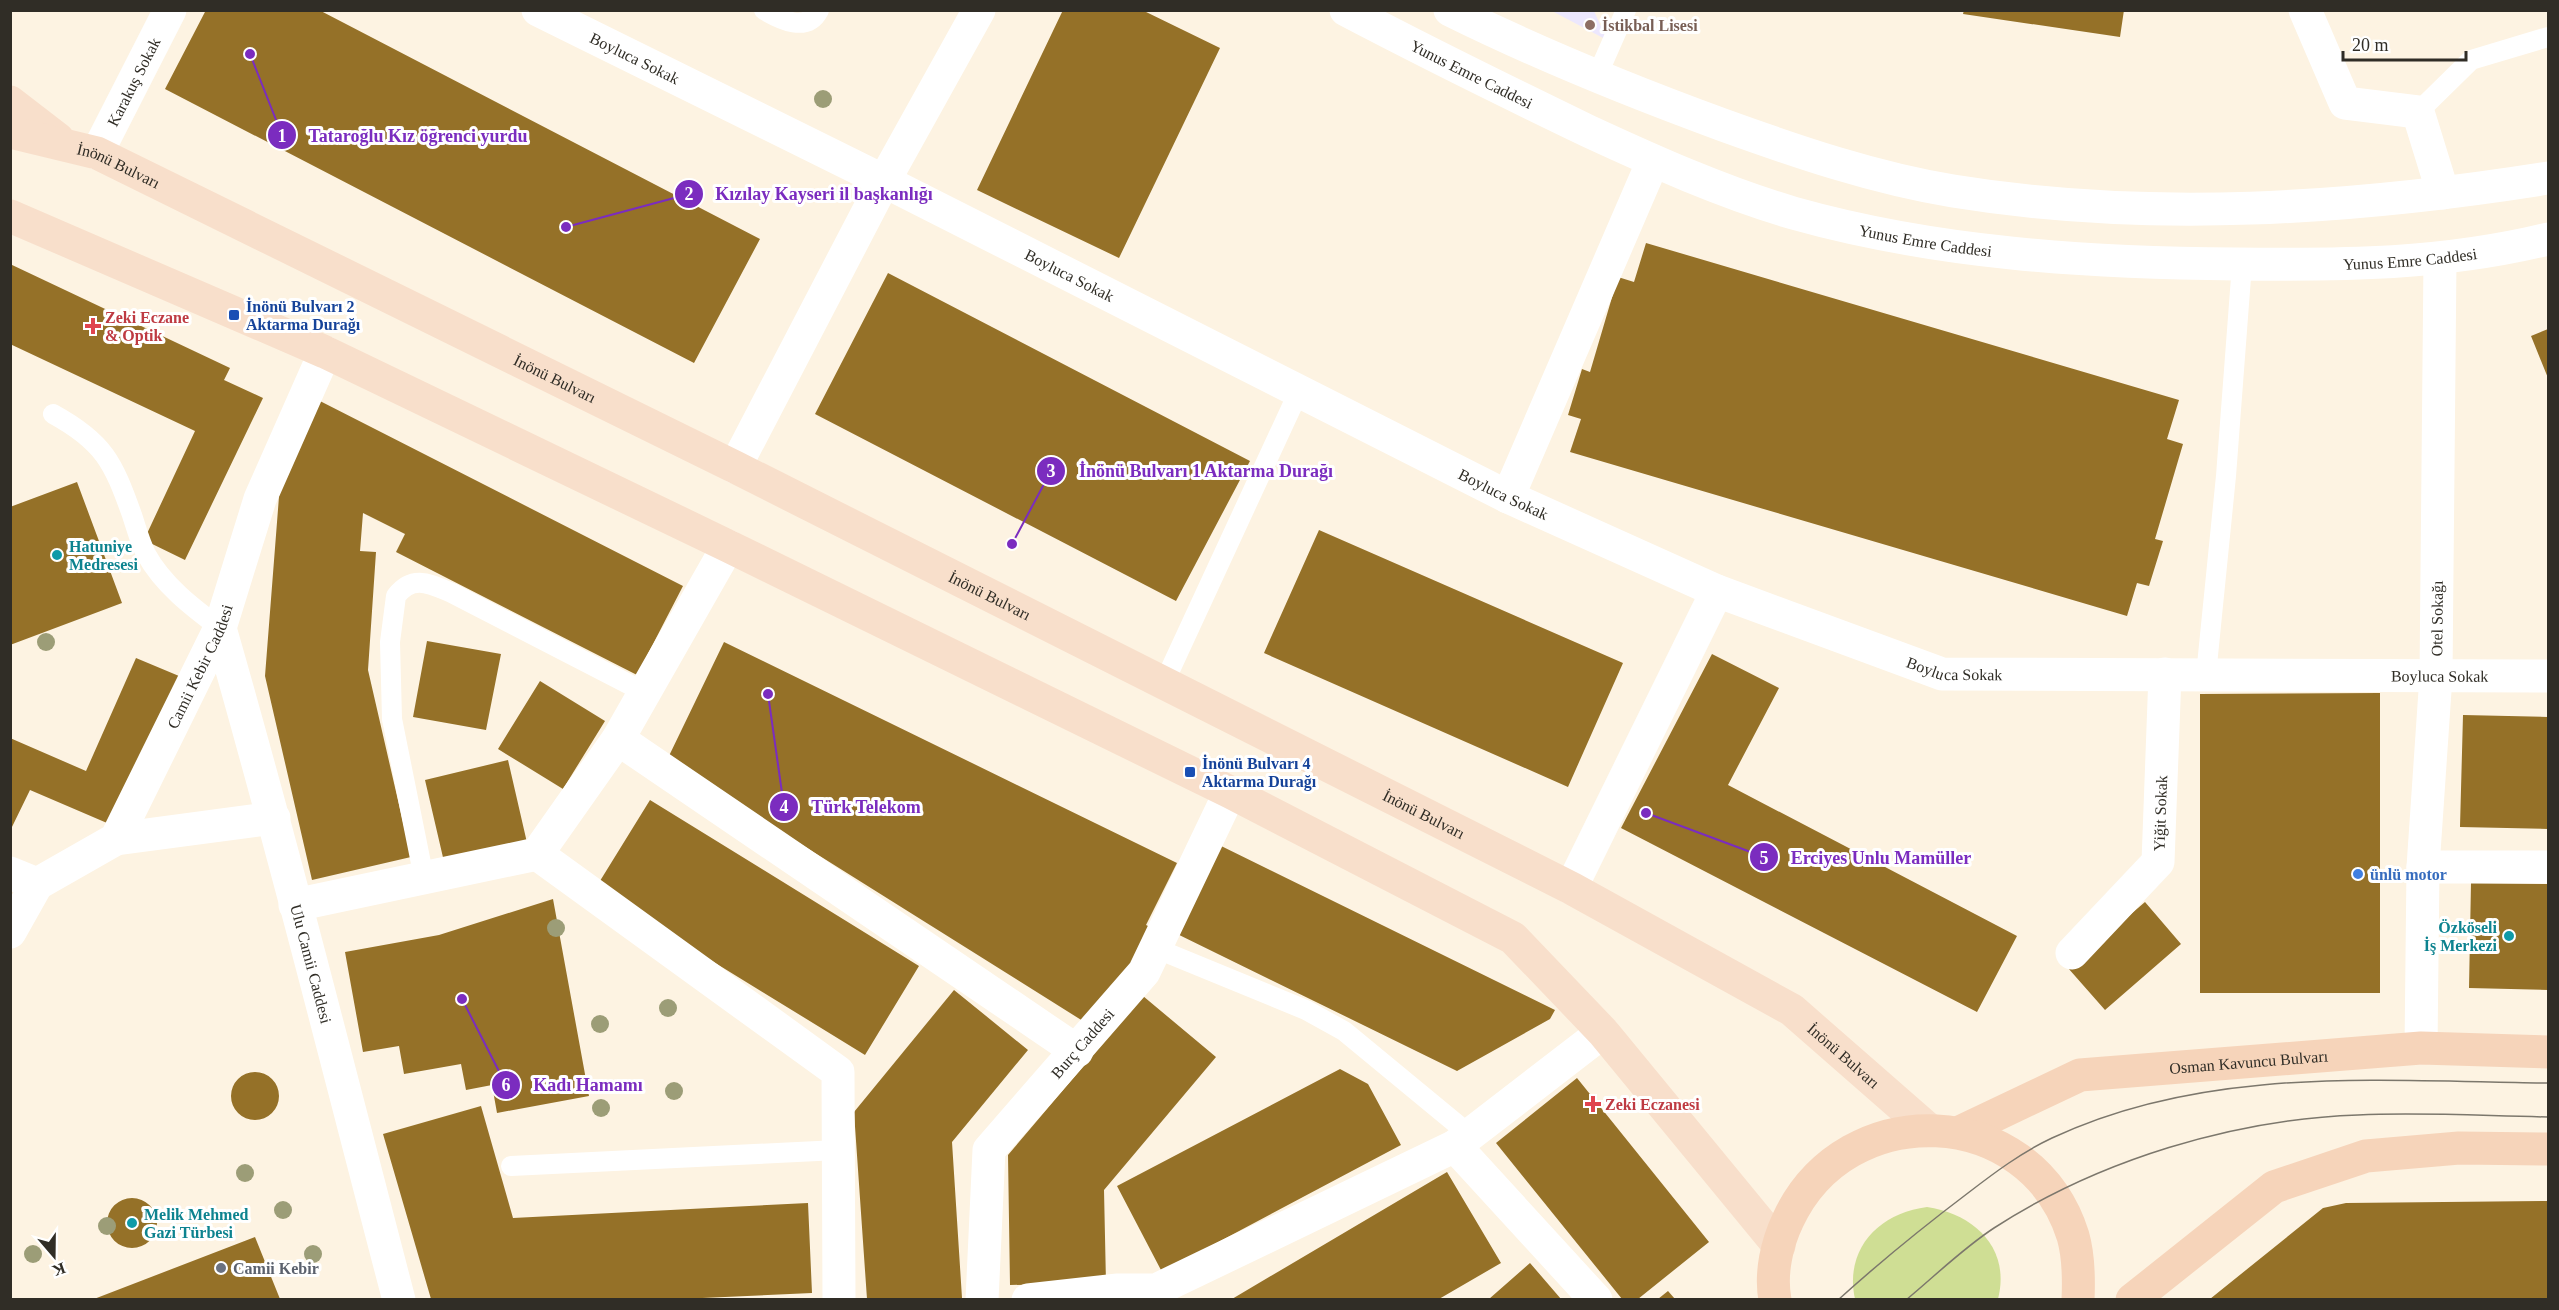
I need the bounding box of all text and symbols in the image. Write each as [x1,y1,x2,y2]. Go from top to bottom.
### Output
place label: İstikbal Lisesi [1602,16,1698,34]
marker: İstikbal Lisesi [1583,18,1597,32]
scale bar [2343,24,2466,62]
street label: Boyluca Sokak [587,29,682,87]
street label: Karakuş Sokak [104,35,164,129]
text: 20 m [2352,35,2389,55]
street label: Yunus Emre Caddesi [1408,37,1536,112]
callout: Tataroğlu Kız öğrenci yurdu [267,117,540,153]
text: 1 [278,126,287,146]
text: Tataroğlu Kız öğrenci yurdu [308,126,528,146]
street label: İnönü Bulvarı [75,140,163,192]
callout: Kızılay Kayseri il başkanlığı [674,176,945,212]
text: 2 [685,184,694,204]
text: Kızılay Kayseri il başkanlığı [715,184,933,204]
street label: Yunus Emre Caddesi [1857,222,1993,260]
street label: Yunus Emre Caddesi [2343,245,2479,273]
street label: Boyluca Sokak [1022,246,1117,305]
place label: İnönü Bulvarı 2 Aktarma Durağı [246,297,361,334]
marker: İnönü Bulvarı 2 Aktarma Durağı [227,308,241,322]
place label: Zeki Eczane & Optik [105,309,189,345]
marker: Zeki Eczane & Optik [86,319,100,333]
street label: İnönü Bulvarı [511,352,599,406]
callout: İnönü Bulvarı 1 Aktarma Durağı [1036,453,1345,489]
text: 3 [1047,461,1056,481]
text: İnönü Bulvarı 1 Aktarma Durağı [1079,461,1333,481]
street label: Boyluca Sokak [1456,465,1551,523]
place label: Hatuniye Medresesi [69,538,139,573]
marker: Hatuniye Medresesi [50,548,64,562]
street label: İnönü Bulvarı [946,568,1034,624]
street label: Otel Sokağı [2428,580,2447,657]
street label: Camii Kebir Caddesi [164,602,236,731]
street label: Boyluca Sokak [1904,654,2002,683]
street label: Boyluca Sokak [2391,667,2488,686]
place label: İnönü Bulvarı 4 Aktarma Durağı [1202,754,1317,791]
marker: İnönü Bulvarı 4 Aktarma Durağı [1183,765,1197,779]
street label: Yiğit Sokak [2150,775,2170,852]
street label: İnönü Bulvarı [1380,787,1468,842]
callout: Türk Telekom [769,789,932,825]
text: 4 [780,797,789,817]
text: Türk Telekom [811,797,921,817]
callout: Erciyes Unlu Mamüller [1749,839,1984,875]
text: 5 [1760,848,1769,868]
text: Erciyes Unlu Mamüller [1791,848,1971,868]
place label: ünlü motor [2370,866,2447,883]
marker: ünlü motor [2351,867,2365,881]
street label: Ulu Camii Caddesi [287,902,335,1026]
place label: Özköseli İş Merkezi [2424,919,2498,955]
marker: Özköseli İş Merkezi [2502,929,2516,943]
street label: Burç Caddesi [1048,1005,1118,1082]
street label: İnönü Bulvarı [1804,1020,1883,1092]
street label: Osman Kavuncu Bulvarı [2169,1047,2329,1077]
callout: Kadı Hamamı [491,1067,655,1103]
text: 6 [502,1075,511,1095]
text: Kadı Hamamı [533,1075,643,1095]
place label: Zeki Eczanesi [1605,1096,1700,1113]
marker: Zeki Eczanesi [1586,1097,1600,1111]
place label: Melik Mehmed Gazi Türbesi [144,1206,249,1241]
marker: Melik Mehmed Gazi Türbesi [125,1216,139,1230]
north arrow [24,1226,84,1286]
text: K [50,1260,68,1280]
place label: Camii Kebir [233,1260,319,1277]
marker: Camii Kebir [214,1261,228,1275]

